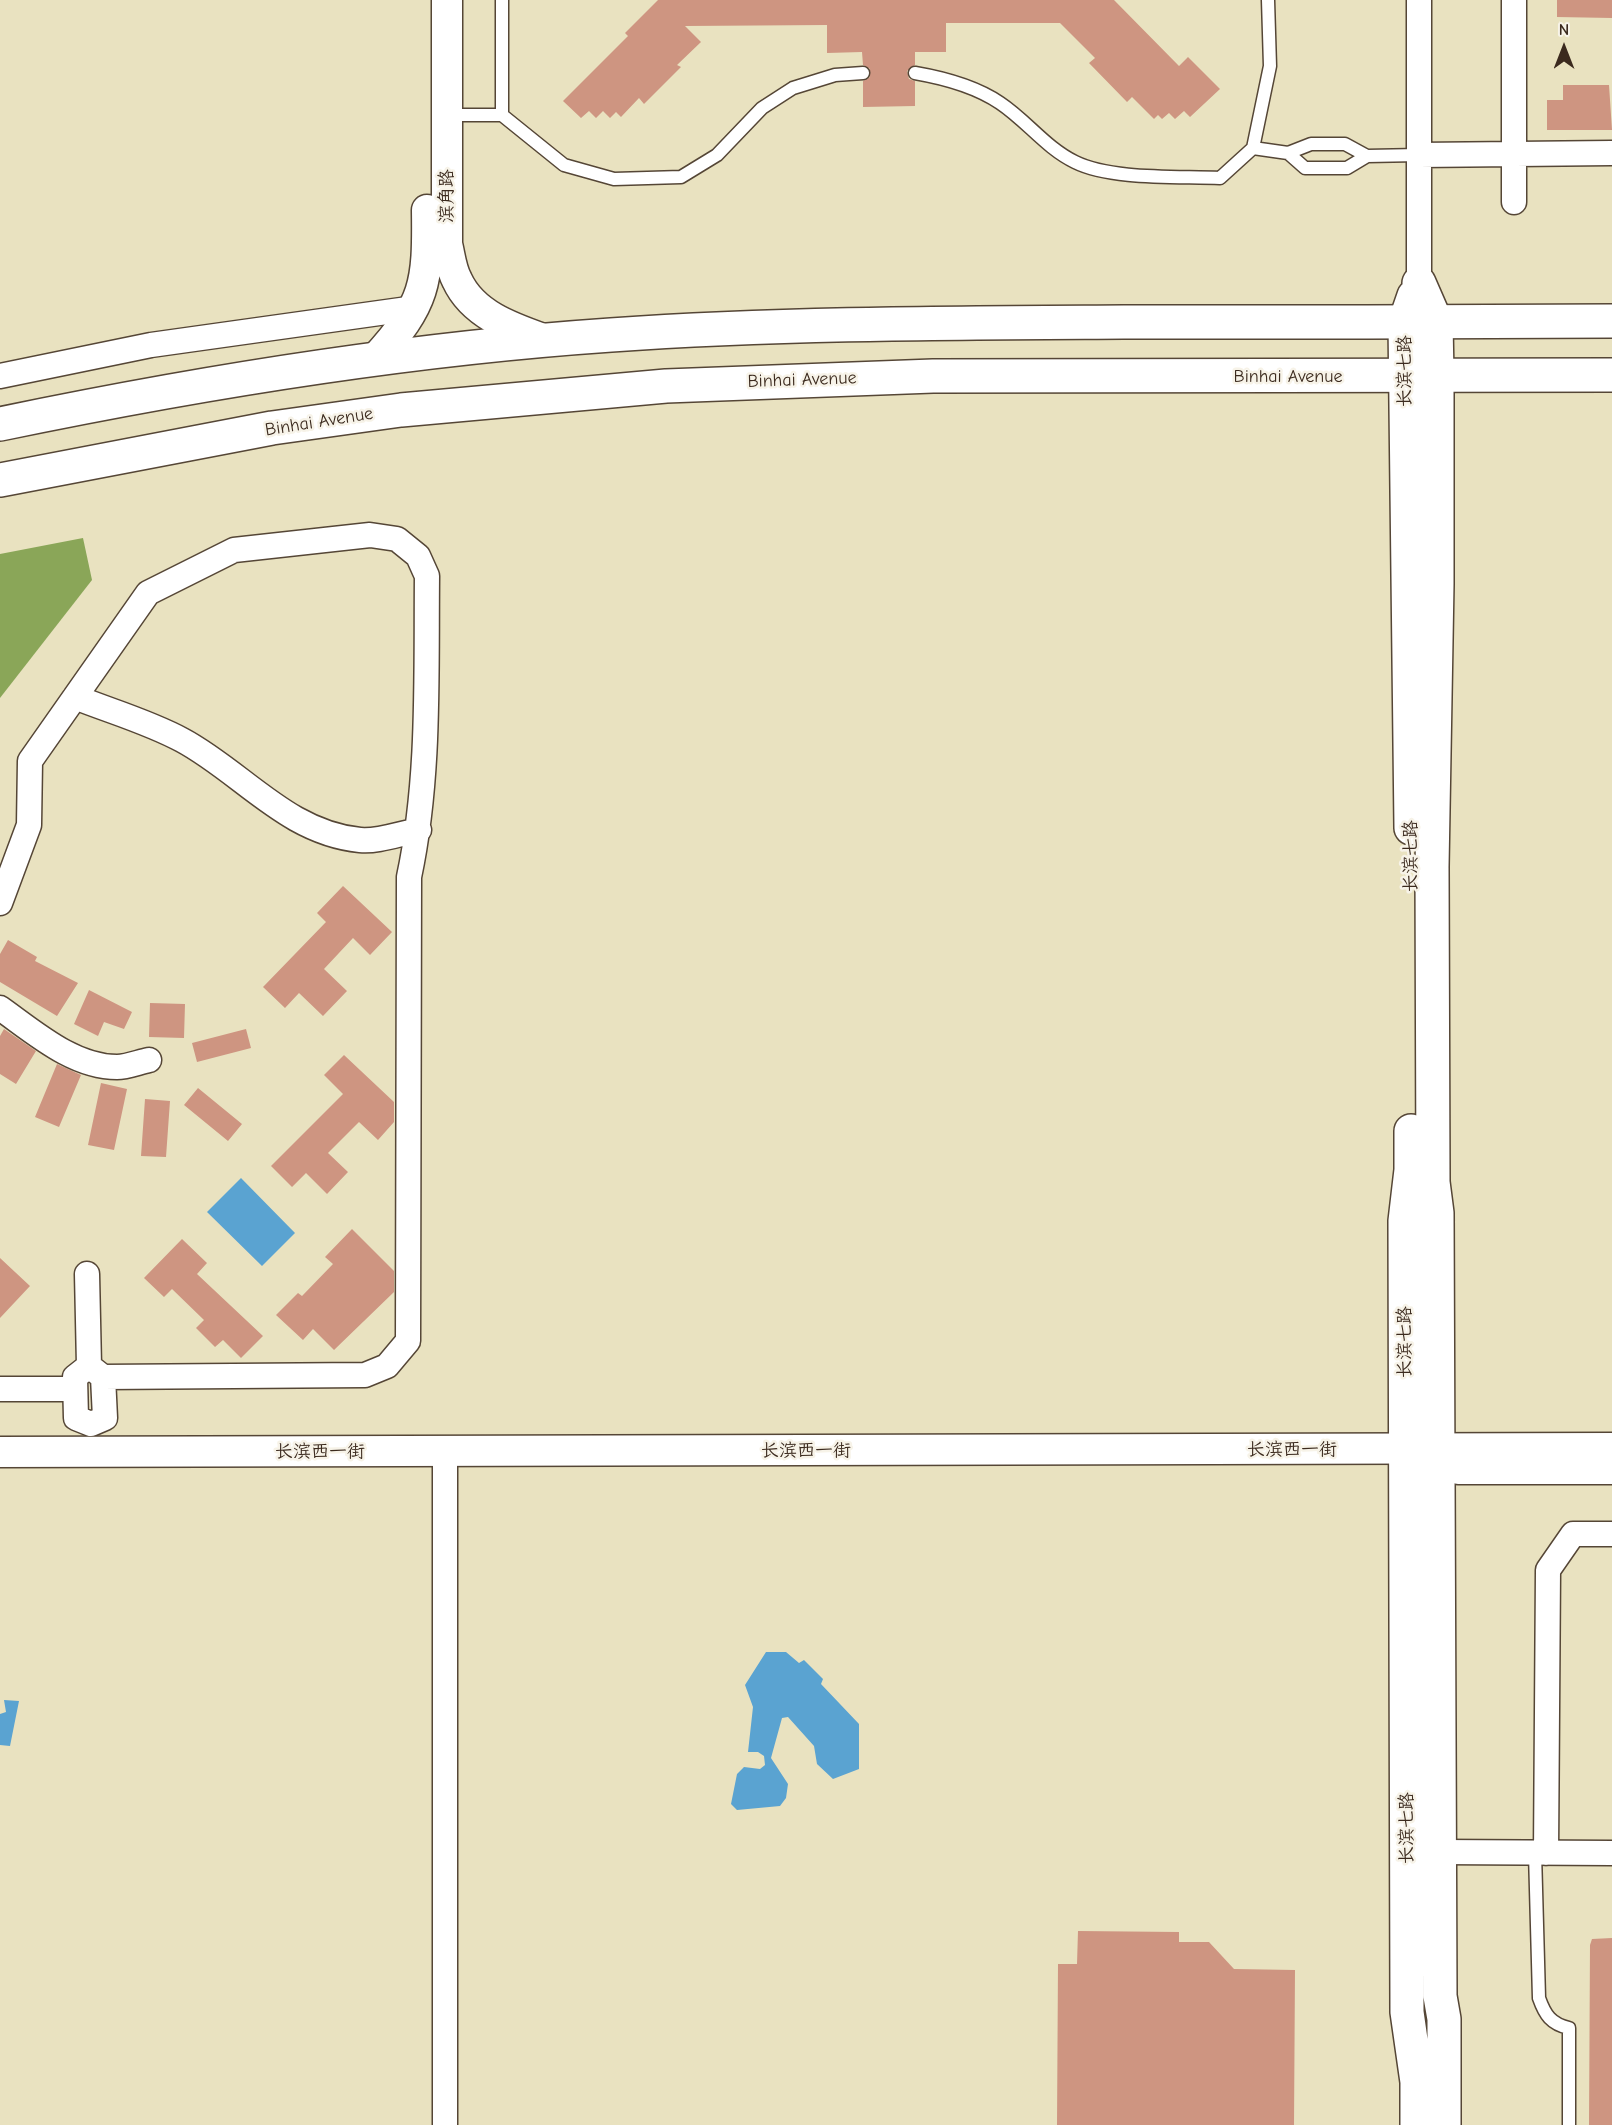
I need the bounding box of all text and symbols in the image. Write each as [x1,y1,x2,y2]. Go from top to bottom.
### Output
north arrow [1534,18,1594,78]
text: N [1559,21,1569,39]
street label: 滨角路 [436,169,458,223]
street label: 长滨七路 [1394,335,1416,407]
street label: Binhai Avenue [1233,366,1343,388]
street label: Binhai Avenue [747,367,857,393]
street label: Binhai Avenue [263,403,375,441]
street label: 长滨七路 [1400,820,1422,892]
street label: 长滨七路 [1394,1306,1416,1378]
street label: 长滨西一街 [1247,1439,1337,1461]
street label: 长滨西一街 [761,1440,851,1462]
street label: 长滨西一街 [275,1441,365,1463]
street label: 长滨七路 [1396,1792,1418,1864]

